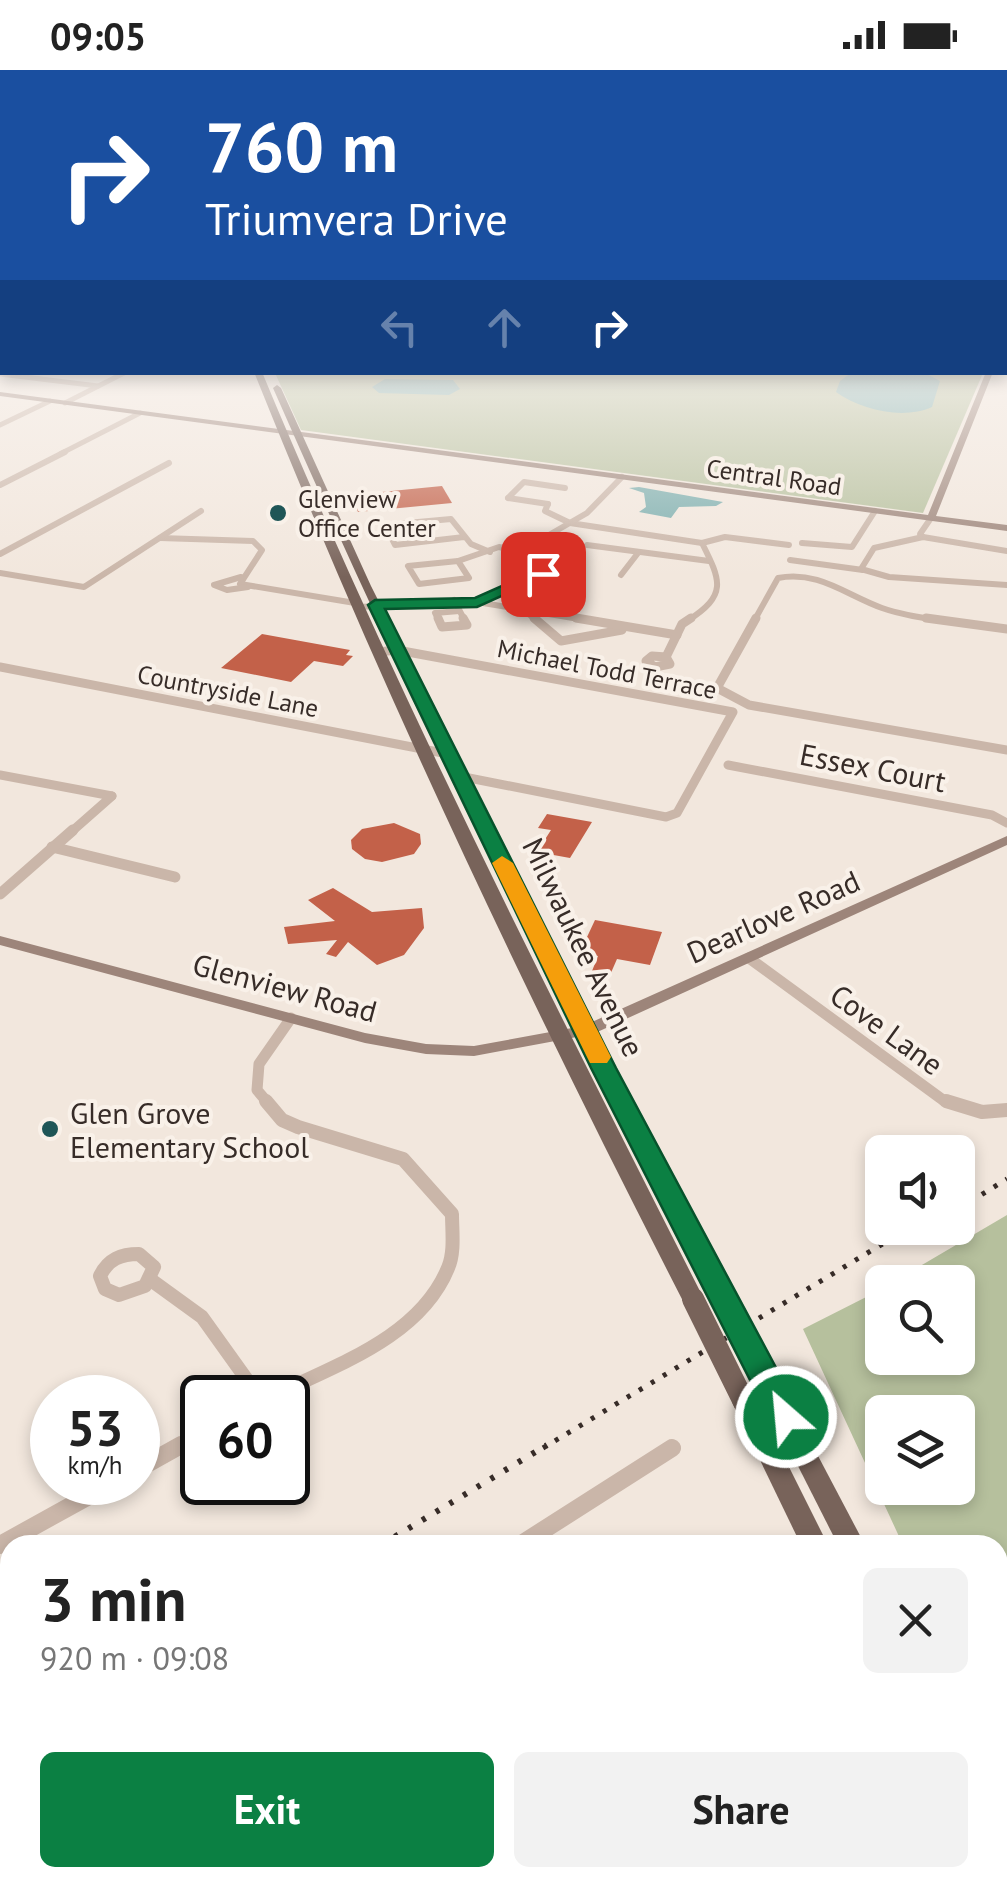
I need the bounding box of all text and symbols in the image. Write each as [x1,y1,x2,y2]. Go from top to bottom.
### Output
text: 09:05 [50,11,146,60]
text: 760 m [205,101,398,191]
icon: right [40,110,170,240]
text: Triumvera Drive [205,189,508,247]
icon: left [372,300,427,355]
icon: ahead [477,300,532,355]
icon: right [582,300,637,355]
street label: Central Road [704,452,844,502]
place label: Glenview Office Center [298,483,436,544]
marker: Glenview Office Center [267,502,289,524]
pin [501,532,586,617]
icon: arrive [516,547,571,602]
street label: Michael Todd Terrace [495,632,719,706]
street label: Countryside Lane [135,658,321,724]
street label: Essex Court [797,734,949,800]
street label: Milwaukee Avenue [514,831,654,1063]
street label: Dearlove Road [680,860,866,972]
street label: Glenview Road [189,944,381,1030]
street label: Cove Lane [823,975,951,1083]
place label: Glen Grove Elementary School [70,1093,309,1166]
marker: Glen Grove Elementary School [39,1118,61,1140]
map controls [865,1135,975,1505]
button: sound [865,1135,975,1245]
button: search [865,1265,975,1375]
position arrow [734,1365,838,1469]
speed limit sign: 60 [180,1375,310,1505]
text: 53 [67,1395,123,1460]
button: layers [865,1395,975,1505]
text: km/h [68,1449,122,1481]
text: 3 min [40,1560,186,1638]
button: close [863,1568,968,1673]
text: 920 m · 09:08 [40,1637,229,1679]
button: Exit [40,1752,494,1867]
button: Share [514,1752,968,1867]

